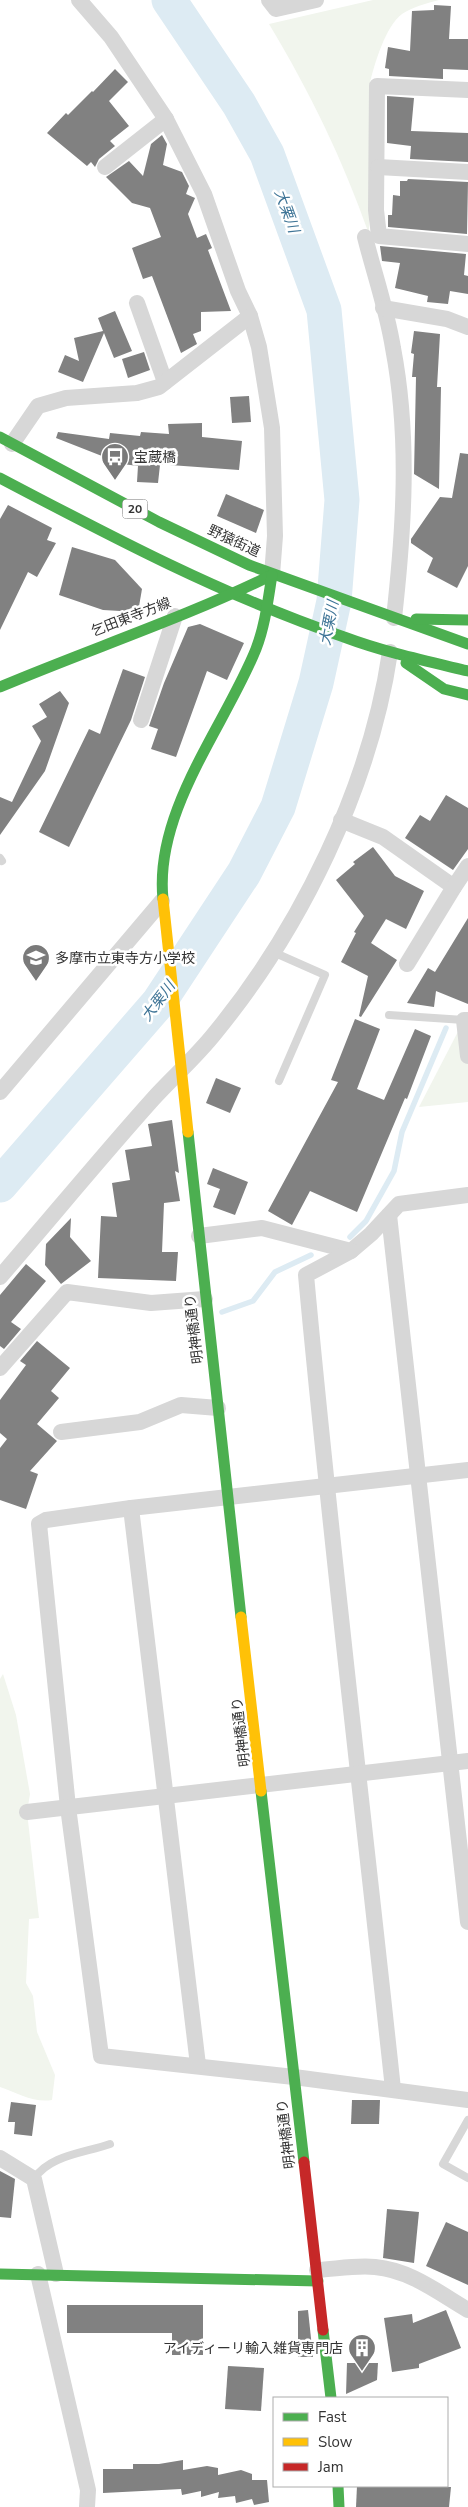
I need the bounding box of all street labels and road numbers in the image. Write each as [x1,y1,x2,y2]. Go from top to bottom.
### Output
road number: 20 [122,499,148,518]
street label: 野猿街道 [205,521,263,561]
street label: 乞田東寺方線 [88,593,174,641]
street label: 明神橋通り [180,1293,208,1365]
street label: 明神橋通り [227,1696,255,1768]
street label: 明神橋通り [272,2098,300,2170]

